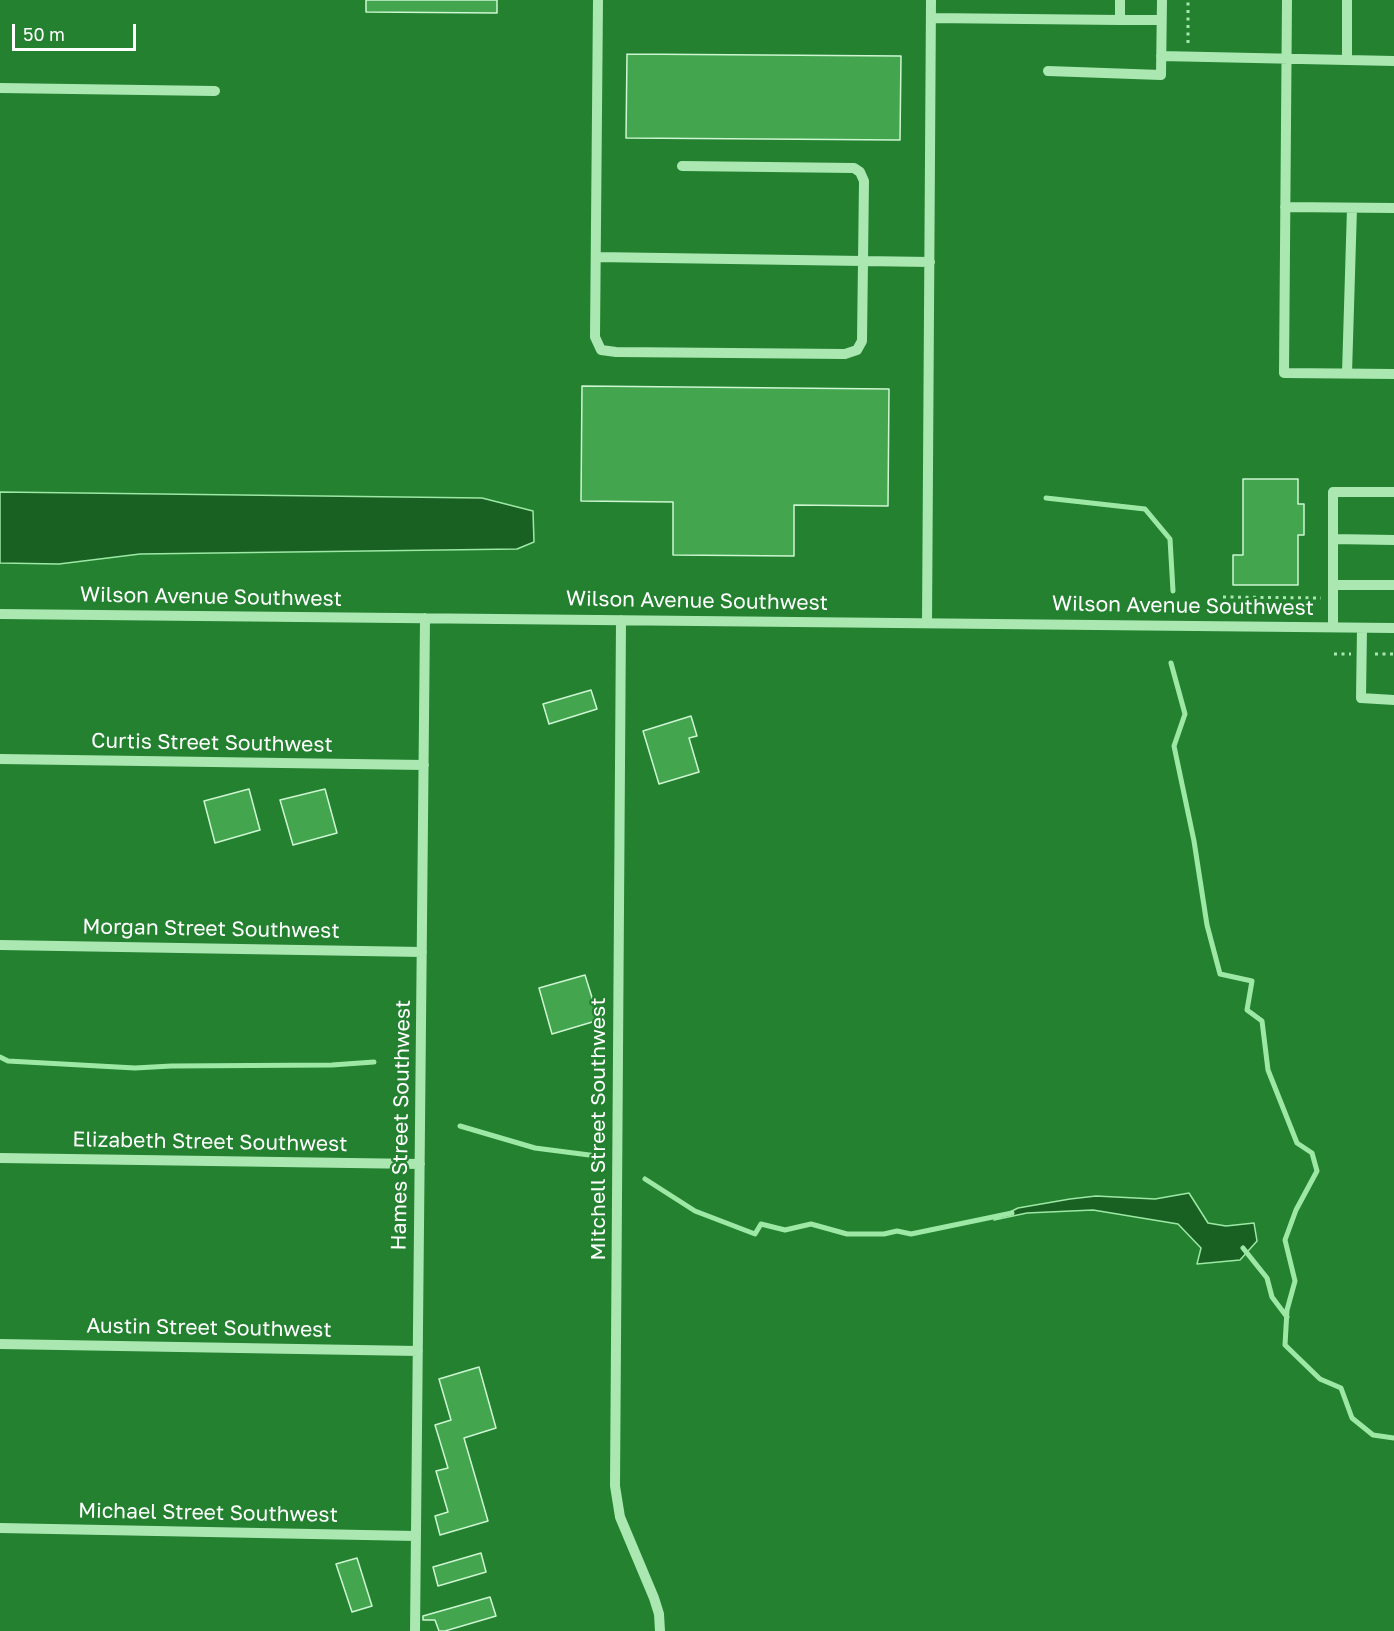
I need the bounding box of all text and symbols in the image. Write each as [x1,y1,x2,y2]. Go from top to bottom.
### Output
scale bar [15,12,140,50]
text: 50 m [23,23,65,45]
street label: Wilson Avenue Southwest [80,582,342,612]
street label: Wilson Avenue Southwest [566,586,828,616]
street label: Wilson Avenue Southwest [1052,591,1314,621]
street label: Curtis Street Southwest [91,728,333,758]
street label: Morgan Street Southwest [82,914,340,944]
street label: Mitchell Street Southwest [585,997,611,1261]
street label: Hames Street Southwest [386,999,416,1251]
street label: Elizabeth Street Southwest [72,1127,348,1157]
street label: Austin Street Southwest [86,1313,332,1343]
street label: Michael Street Southwest [78,1498,338,1528]

